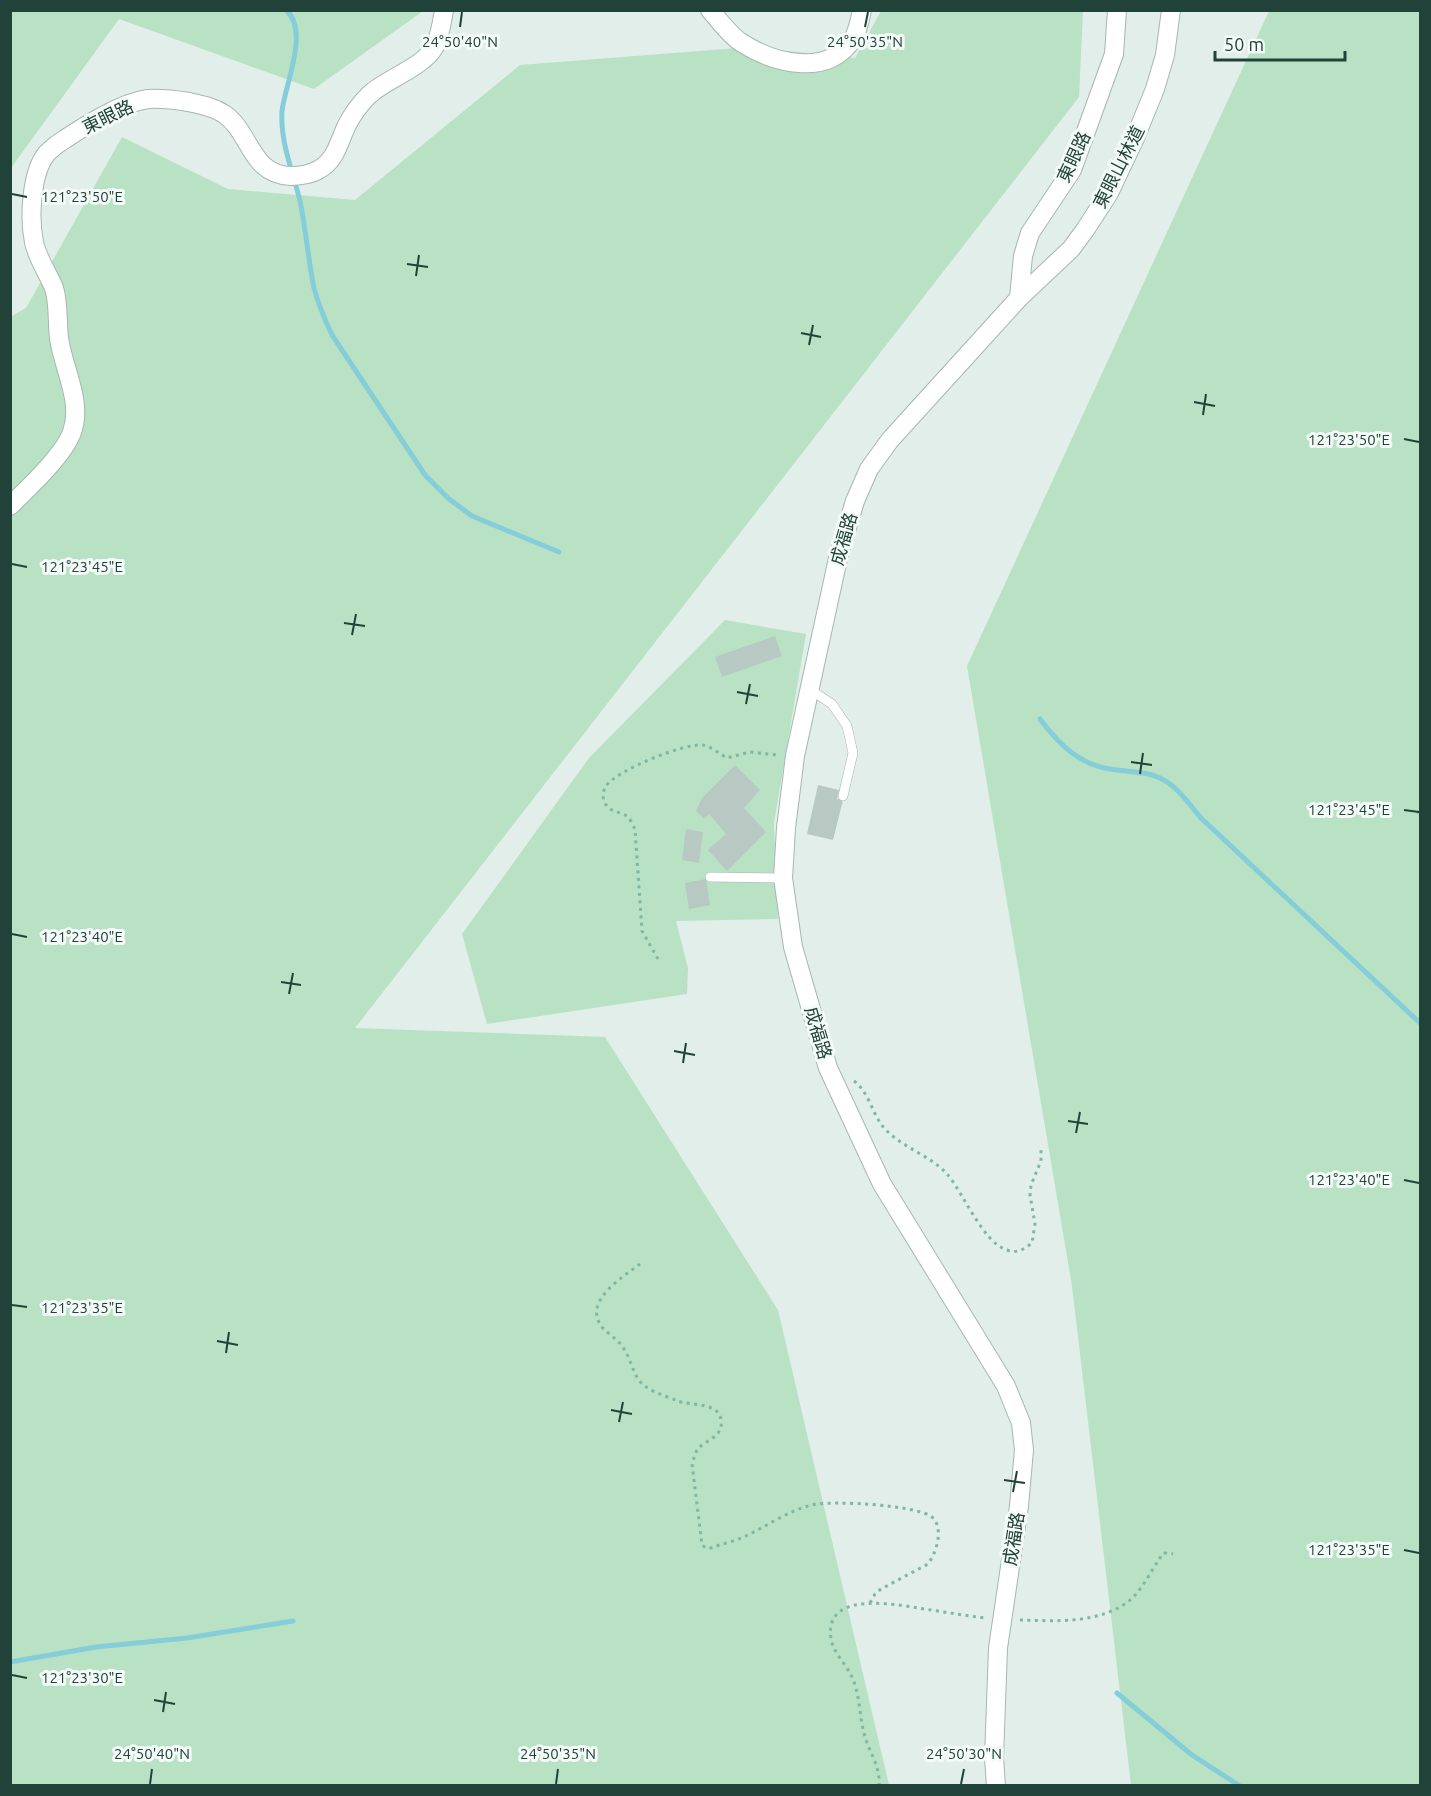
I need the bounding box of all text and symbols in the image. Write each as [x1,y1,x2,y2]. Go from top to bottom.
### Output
scale bar [1215,24,1346,62]
text: 24°50'40"N [422,33,498,50]
text: 24°50'35"N [827,33,903,50]
text: 50 m [1224,34,1264,54]
street label: 東眼路 [79,95,136,137]
street label: 東眼山林道 [1089,122,1147,211]
street label: 東眼路 [1053,128,1094,185]
text: 121°23'50"E [41,188,123,205]
text: 121°23'50"E [1308,431,1390,448]
street label: 成福路 [826,510,860,567]
text: 121°23'45"E [41,558,123,575]
text: 121°23'45"E [1308,801,1390,818]
text: 121°23'40"E [41,928,123,945]
street label: 成福路 [802,1004,836,1061]
text: 121°23'40"E [1308,1171,1390,1188]
text: 121°23'35"E [41,1299,123,1316]
street label: 成福路 [999,1511,1027,1567]
text: 121°23'35"E [1308,1541,1390,1558]
text: 121°23'30"E [41,1669,123,1686]
text: 24°50'40"N [114,1745,190,1762]
text: 24°50'35"N [520,1745,596,1762]
text: 24°50'30"N [926,1745,1002,1762]

